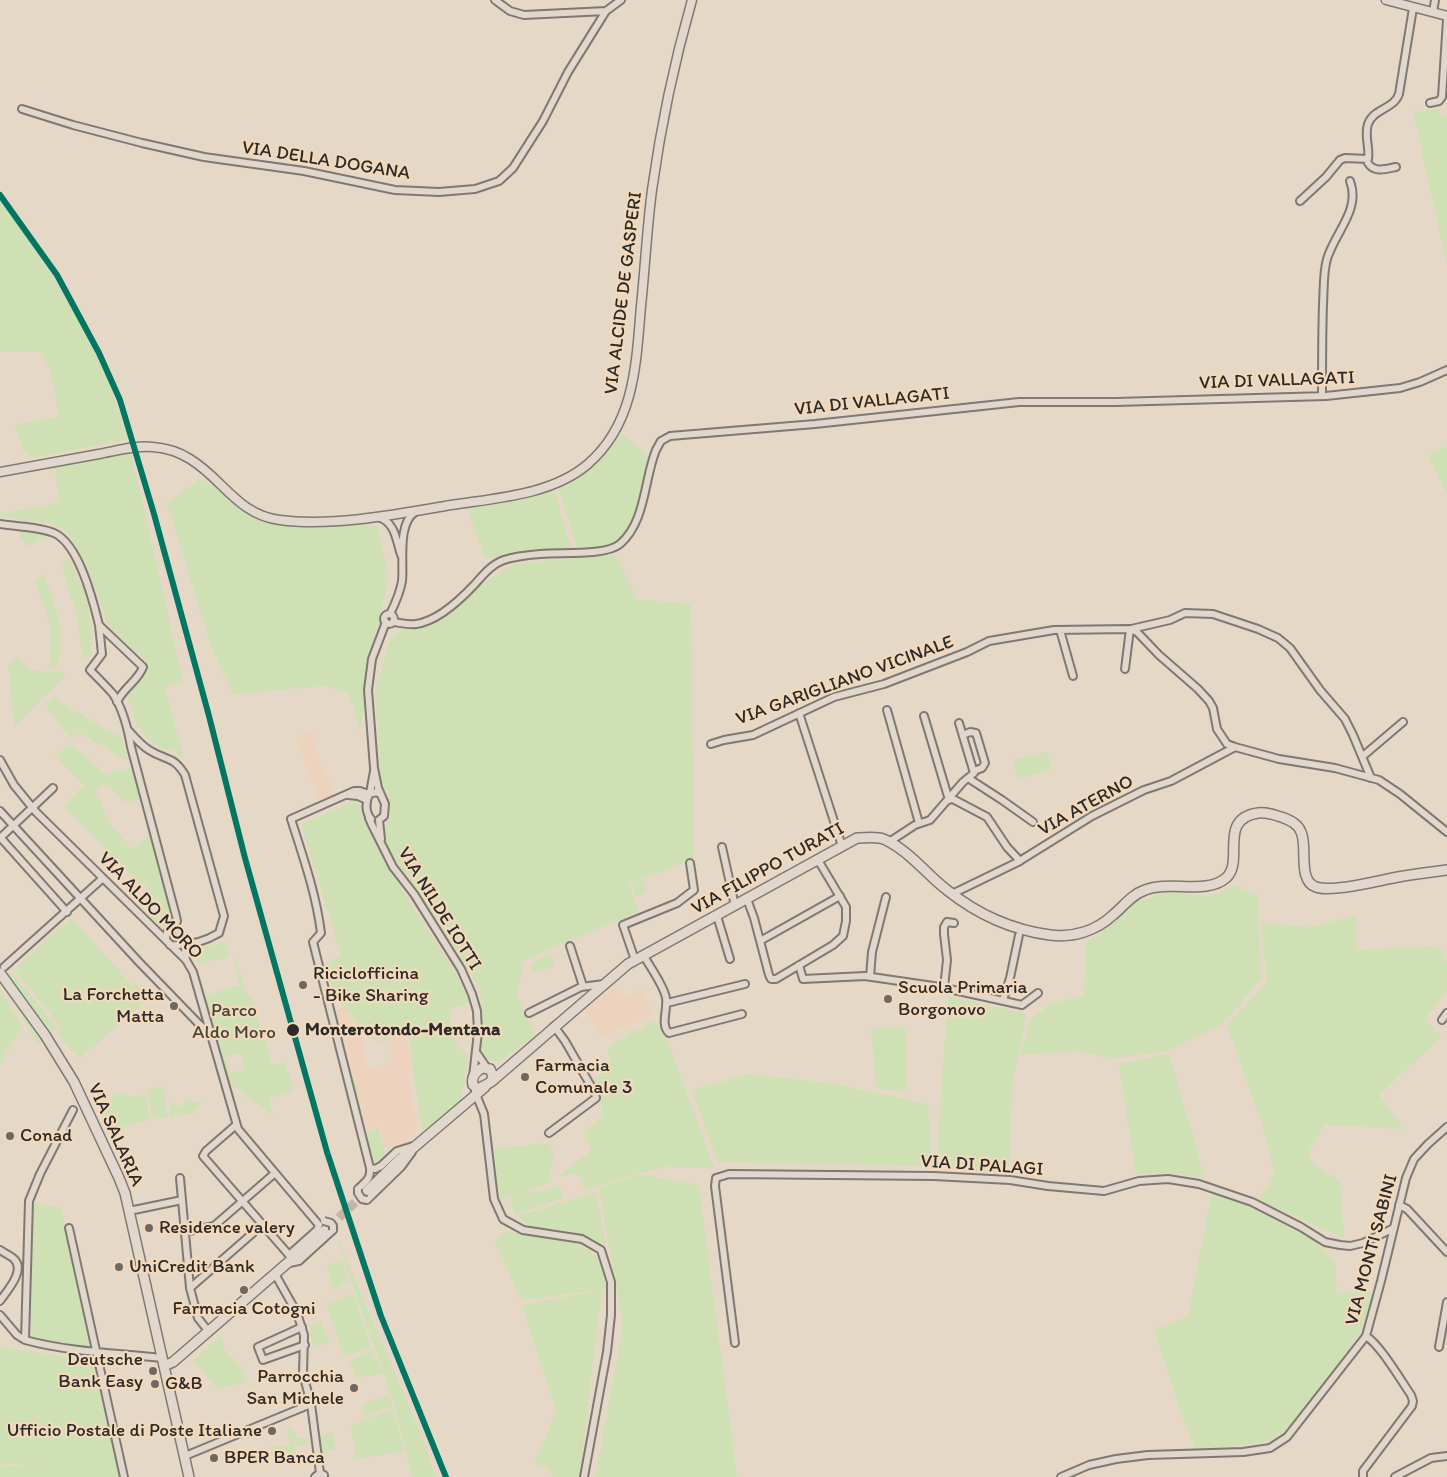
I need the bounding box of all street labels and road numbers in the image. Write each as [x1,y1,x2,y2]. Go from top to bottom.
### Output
street label: VIA DELLA DOGANA [240,136,412,186]
street label: VIA ALCIDE DE GASPERI [600,190,648,396]
street label: VIA DI VALLAGATI [1199,367,1355,395]
street label: VIA DI VALLAGATI [793,383,951,421]
street label: VIA GARIGLIANO VICINALE [733,631,957,731]
street label: VIA ATERNO [1034,770,1138,842]
street label: VIA FILIPPO TURATI [688,818,848,920]
street label: VIA NILDE IOTTI [392,843,486,975]
street label: VIA ALDO MORO [93,847,207,965]
street label: VIA SALARIA [82,1080,148,1190]
street label: VIA DI PALAGI [920,1150,1044,1182]
street label: VIA MONTI SABINI [1341,1172,1403,1328]

